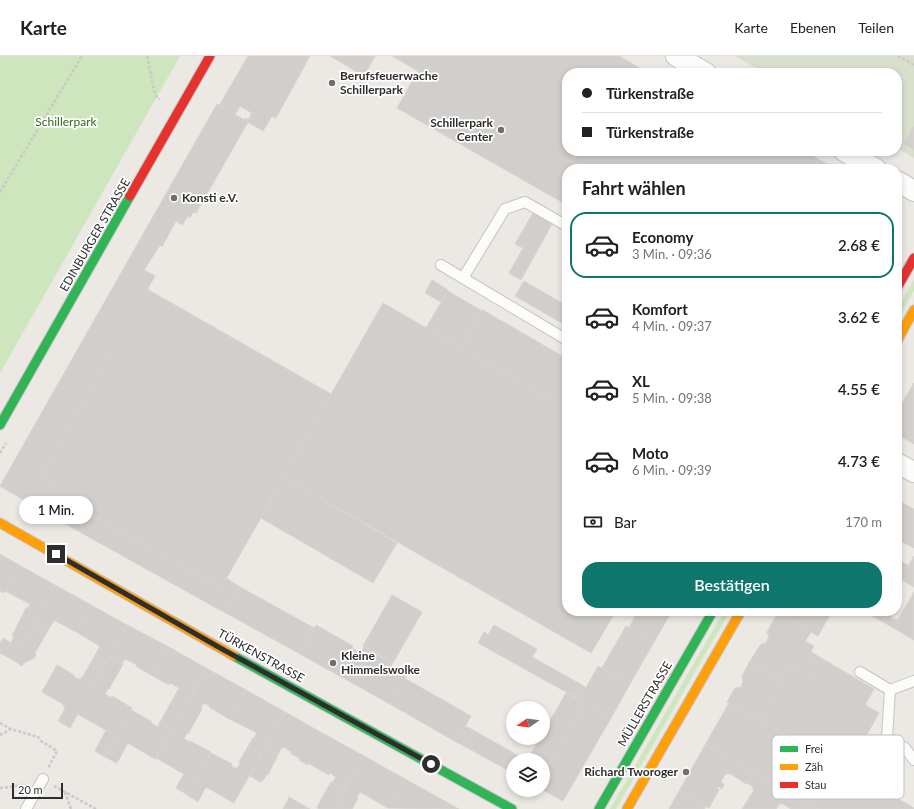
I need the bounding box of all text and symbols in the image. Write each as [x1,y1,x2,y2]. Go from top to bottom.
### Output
text: Karte [20,16,67,39]
text: Karte [734,19,768,36]
text: Ebenen [790,19,836,36]
text: Teilen [858,19,894,36]
place label: Berufsfeuerwache Schillerpark [340,68,438,97]
marker: Berufsfeuerwache Schillerpark [327,78,337,88]
text: Türkenstraße [606,84,694,102]
park label: Schillerpark [35,114,98,129]
place label: Schillerpark Center [430,115,494,144]
text: Türkenstraße [606,123,694,141]
marker: Schillerpark Center [496,125,506,135]
street label: EDINBURGER STRASSE [56,175,133,294]
text: Fahrt wählen [582,177,686,199]
place label: Konsti e.V. [182,190,238,205]
marker: Konsti e.V. [169,193,179,203]
icon: car [584,227,620,263]
text: Economy [632,228,693,246]
text: 2.68 € [838,236,880,254]
text: 3 Min. · 09:36 [632,246,712,262]
icon: car [584,299,620,335]
text: Komfort [632,300,688,318]
text: 3.62 € [838,308,880,326]
text: 4 Min. · 09:37 [632,318,712,334]
icon: car [584,371,620,407]
text: XL [632,372,650,390]
text: 4.55 € [838,380,880,398]
text: 5 Min. · 09:38 [632,390,712,406]
icon: car [584,443,620,479]
text: Moto [632,444,669,462]
text: 4.73 € [838,452,880,470]
text: 6 Min. · 09:39 [632,462,712,478]
callout: 1 Min. [19,496,93,524]
text: 1 Min. [38,502,74,518]
icon: cash [582,511,604,533]
text: Bar [614,513,637,531]
text: 170 m [845,514,882,530]
route end [47,545,65,563]
button: Bestätigen [582,562,882,608]
street label: TÜRKENSTRASSE [215,626,307,686]
place label: Kleine Himmelswolke [341,648,420,677]
marker: Kleine Himmelswolke [328,658,338,668]
street label: MÜLLERSTRASSE [614,658,675,749]
north arrow [506,701,550,745]
map controls [506,701,550,797]
legend [772,735,904,799]
text: Frei [805,742,823,755]
button: layers [506,753,550,797]
route start [422,755,440,773]
text: Zäh [805,760,823,773]
place label: Richard Tworoger [584,764,679,779]
marker: Richard Tworoger [681,767,691,777]
text: Stau [805,778,826,791]
scale bar [12,781,63,800]
text: 20 m [18,783,43,796]

